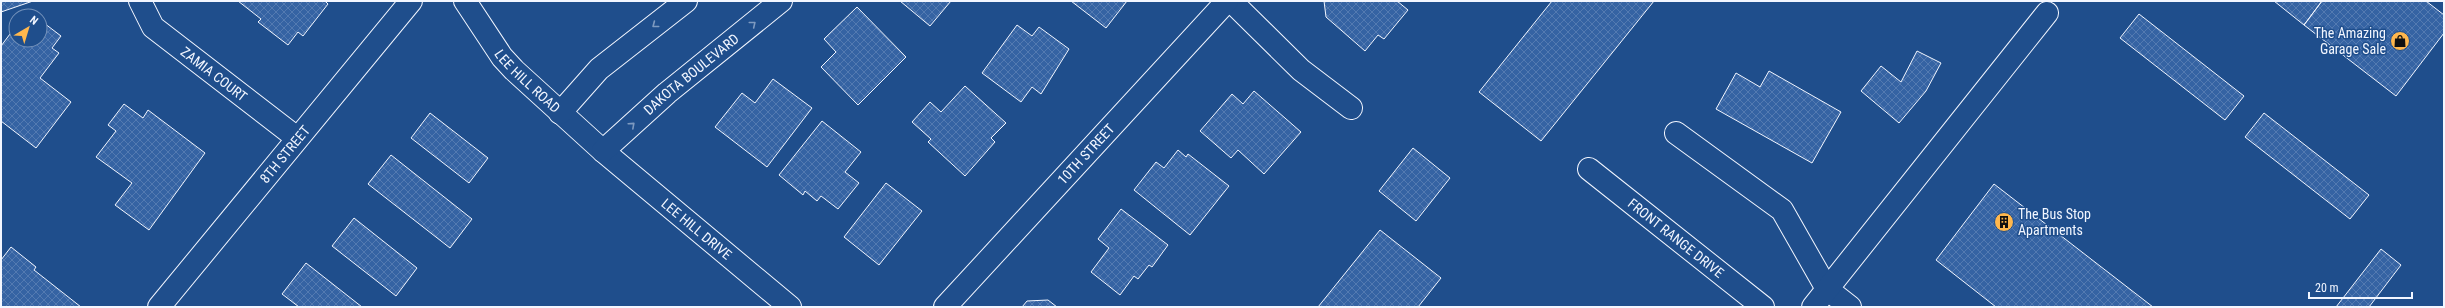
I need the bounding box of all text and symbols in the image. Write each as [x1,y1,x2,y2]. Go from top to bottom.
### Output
north arrow [8,8,48,48]
text: N [27,13,41,28]
one-way arrow [653,20,660,27]
one-way arrow [749,21,756,28]
place label: The Amazing Garage Sale [2314,25,2386,57]
street label: DAKOTA BOULEVARD [641,30,742,118]
shop icon: The Amazing Garage Sale [2389,30,2411,52]
street label: ZAMIA COURT [178,43,250,105]
street label: LEE HILL ROAD [491,46,563,116]
street label: 10TH STREET [1054,121,1118,188]
street label: 8TH STREET [257,122,313,186]
one-way arrow [627,122,635,130]
street label: LEE HILL DRIVE [658,195,735,263]
street label: FRONT RANGE DRIVE [1625,195,1727,281]
place label: The Bus Stop Apartments [2018,206,2091,238]
building icon: The Bus Stop Apartments [1993,211,2015,233]
scale bar [2309,274,2412,300]
text: 20 m [2315,281,2339,295]

